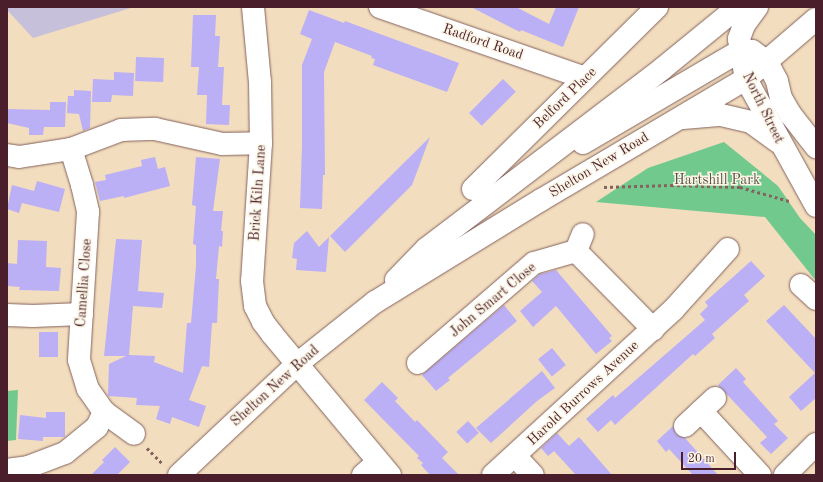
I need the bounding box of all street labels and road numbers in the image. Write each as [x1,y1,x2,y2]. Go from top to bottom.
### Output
street label: Radford Road [441,20,525,64]
street label: Belford Place [530,64,600,132]
street label: North Street [739,70,787,146]
street label: Shelton New Road [546,129,652,201]
street label: Brick Kiln Lane [246,144,270,242]
street label: Camellia Close [73,238,95,328]
street label: John Smart Close [446,259,540,341]
street label: Harold Burrows Avenue [524,337,642,449]
street label: Shelton New Road [227,342,323,430]

